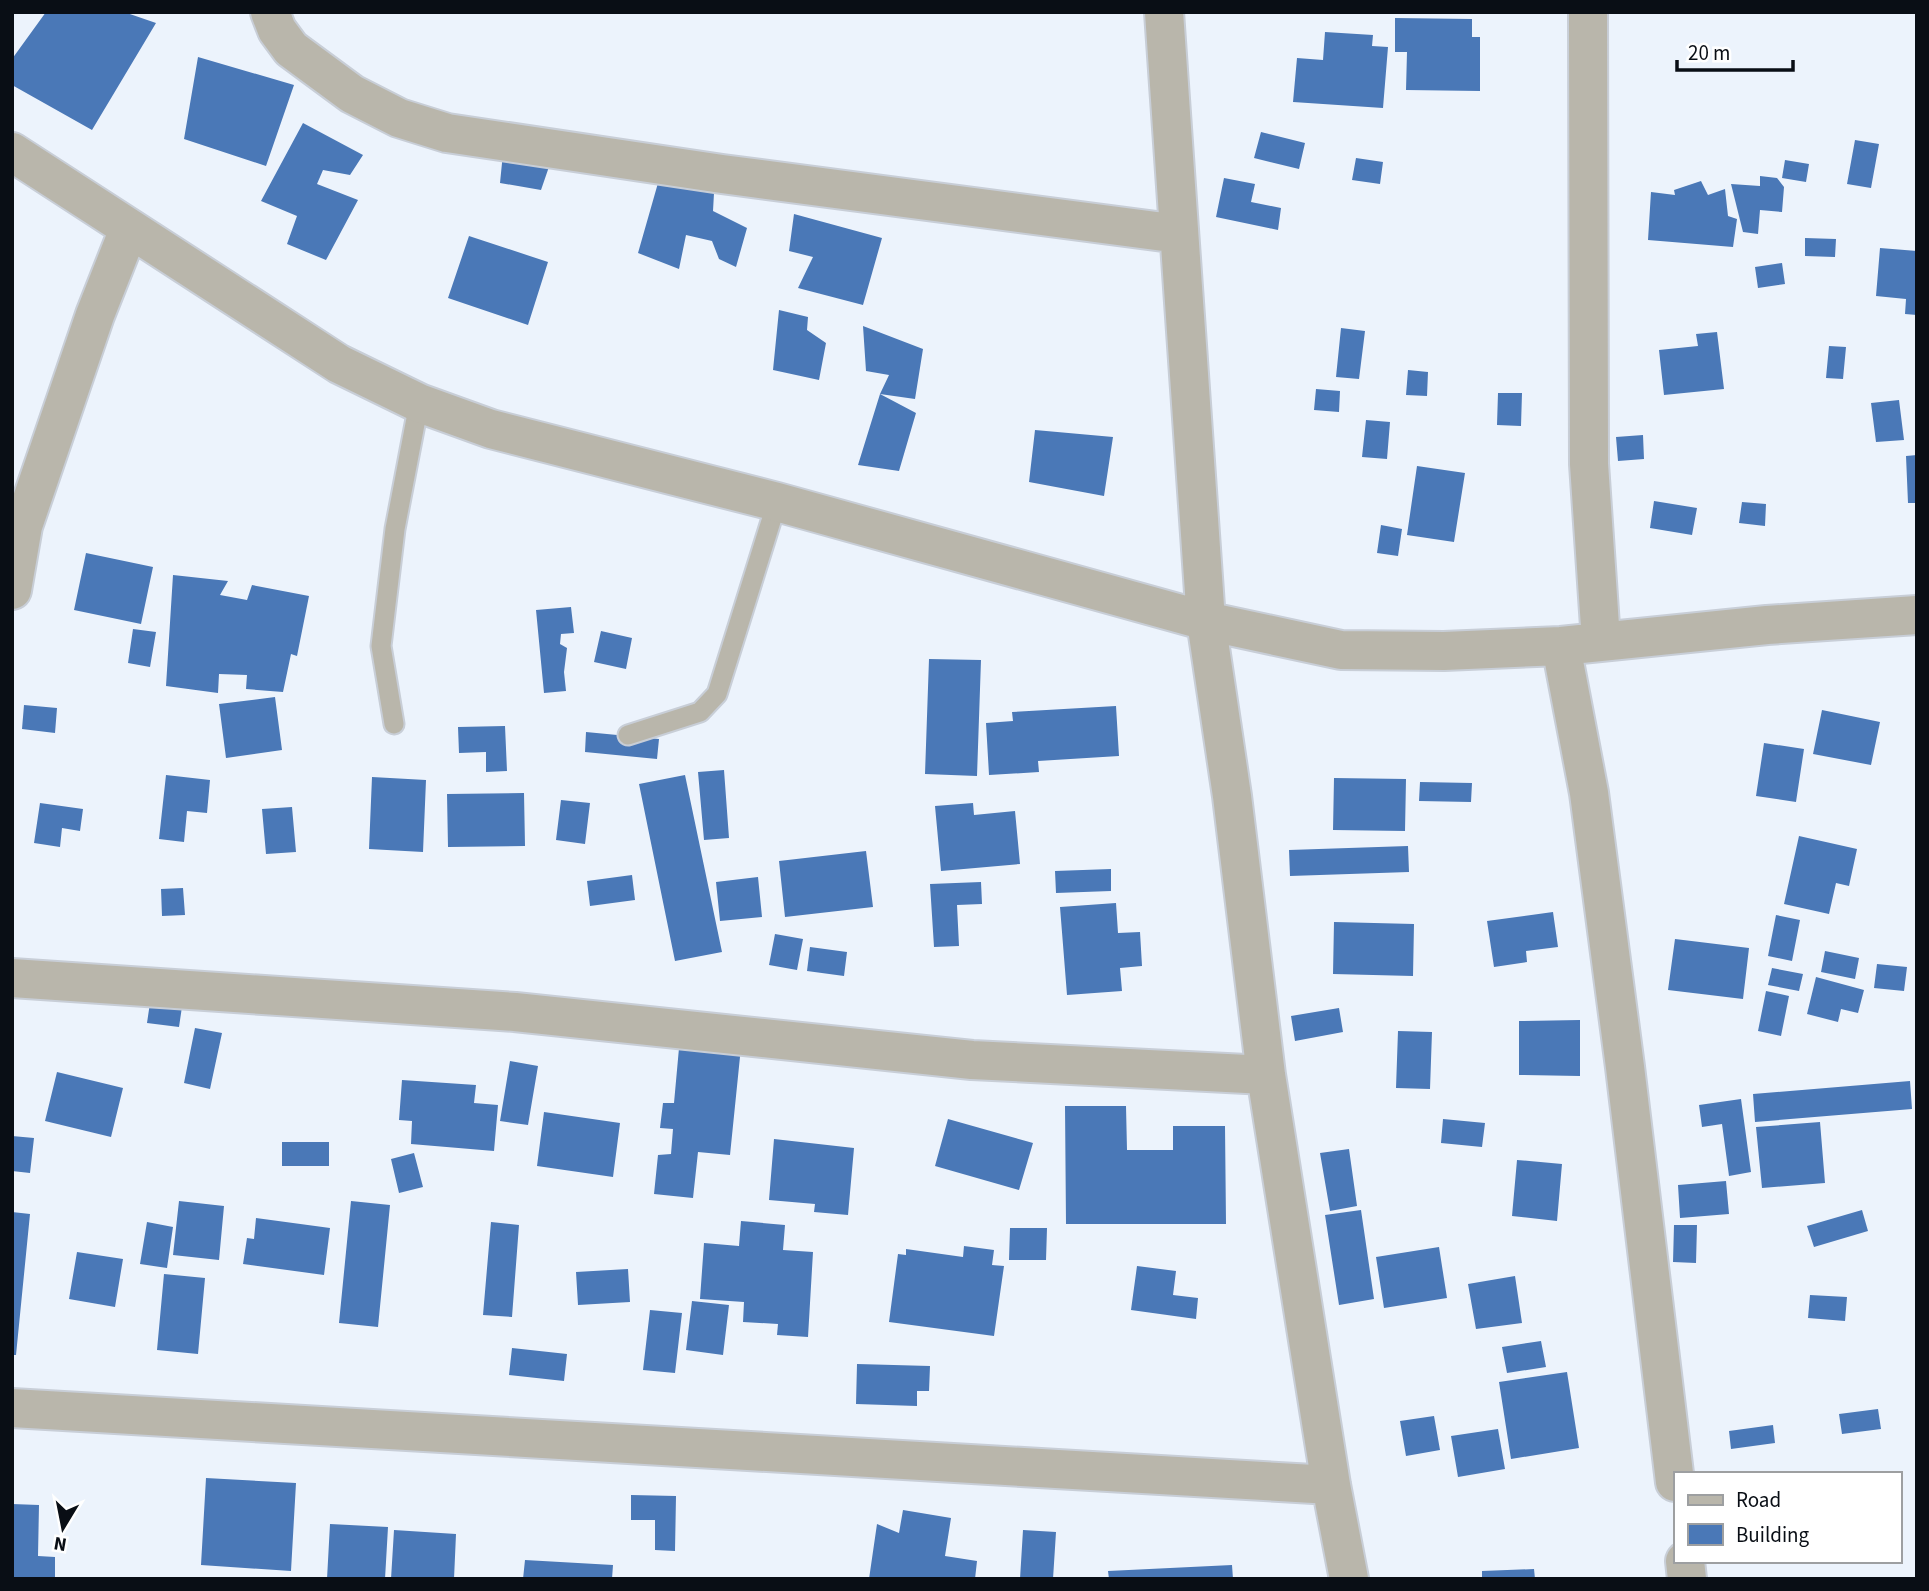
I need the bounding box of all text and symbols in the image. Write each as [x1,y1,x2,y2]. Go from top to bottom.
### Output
scale bar [1677,28,1792,72]
text: 20 m [1688,38,1730,68]
legend [1674,1472,1901,1563]
text: Road [1736,1485,1781,1515]
north arrow [28,1493,98,1563]
text: Building [1736,1520,1810,1550]
text: N [52,1529,69,1558]

